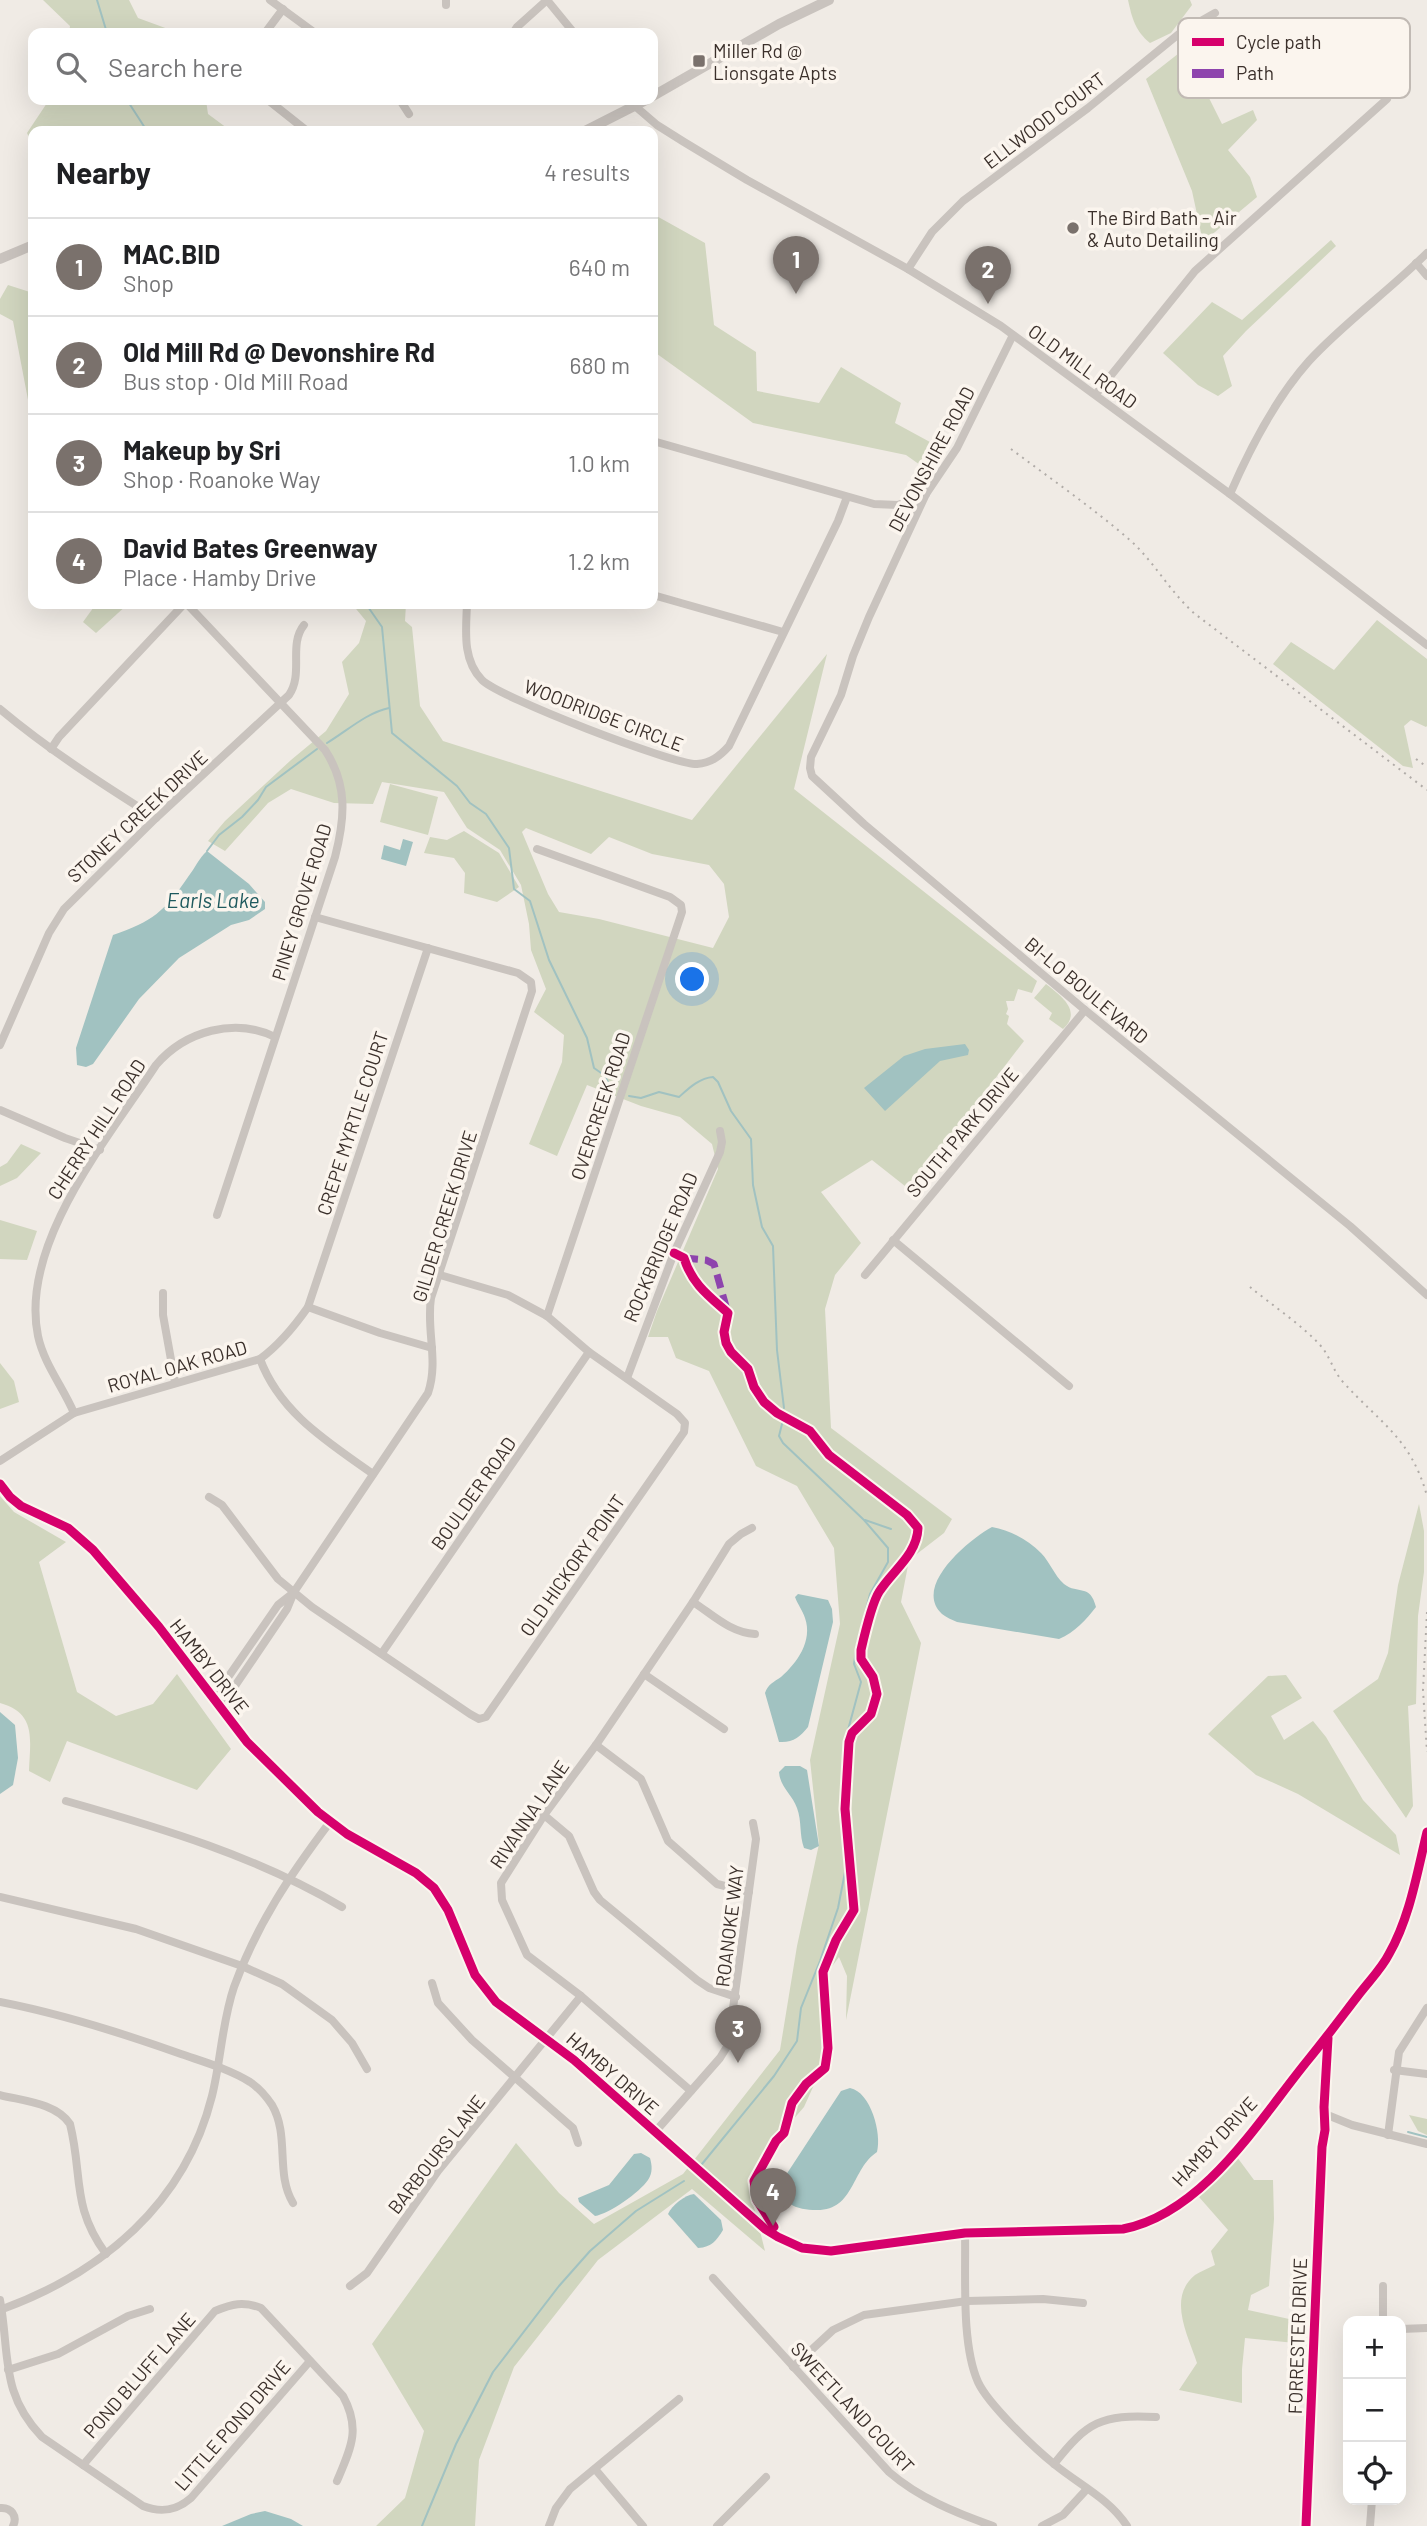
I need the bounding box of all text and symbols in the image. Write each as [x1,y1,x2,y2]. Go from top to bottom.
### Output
legend [1178,18,1410,98]
search box [28,28,658,105]
text: Cycle path [1236,30,1321,53]
place label: Miller Rd @ Lionsgate Apts [713,39,837,84]
icon: search [52,48,90,86]
text: Search here [108,51,243,82]
marker: Miller Rd @ Lionsgate Apts [691,53,707,69]
text: Path [1236,61,1274,84]
street label: ELLWOOD COURT [979,67,1109,173]
text: Nearby [56,154,151,190]
text: 4 results [544,158,630,186]
place label: The Bird Bath - Air & Auto Detailing [1087,206,1237,251]
marker: The Bird Bath - Air & Auto Detailing [1065,220,1081,236]
pin: 1 [773,236,819,294]
text: MAC.BID [123,238,220,269]
pin: 2 [965,246,1011,304]
text: 1 [75,253,83,281]
text: 640 m [569,253,630,281]
text: Shop [123,269,174,297]
street label: OLD MILL ROAD [1024,319,1142,413]
text: Old Mill Rd @ Devonshire Rd [123,336,435,367]
text: 2 [73,351,85,379]
text: 680 m [570,351,630,379]
text: Bus stop · Old Mill Road [123,367,349,395]
street label: DEVONSHIRE ROAD [883,383,979,535]
text: Makeup by Sri [123,434,281,465]
text: 3 [73,449,85,477]
text: 1.0 km [568,449,630,477]
text: Shop · Roanoke Way [123,465,320,493]
text: David Bates Greenway [123,532,378,563]
text: 4 [72,547,86,575]
text: 1.2 km [568,547,630,575]
text: Place · Hamby Drive [123,563,316,591]
street label: WOODRIDGE CIRCLE [521,674,687,756]
street label: STONEY CREEK DRIVE [62,745,212,887]
street label: PINEY GROVE ROAD [266,821,336,983]
water label: Earls Lake [167,887,259,912]
street label: BI-LO BOULEVARD [1021,932,1153,1048]
your location [675,962,709,996]
street label: CREPE MYRTLE COURT [311,1028,393,1218]
street label: OVERCREEK ROAD [565,1029,635,1183]
street label: CHERRY HILL ROAD [42,1055,150,1203]
street label: SOUTH PARK DRIVE [901,1062,1023,1202]
street label: GILDER CREEK DRIVE [407,1127,481,1305]
street label: ROCKBRIDGE ROAD [618,1169,702,1325]
street label: ROYAL OAK ROAD [105,1335,249,1397]
street label: BOULDER ROAD [426,1432,520,1554]
street label: OLD HICKORY POINT [514,1490,630,1640]
street label: HAMBY DRIVE [166,1614,254,1718]
street label: RIVANNA LANE [484,1756,574,1872]
street label: ROANOKE WAY [710,1864,748,1988]
pin: 3 [715,2005,761,2063]
street label: HAMBY DRIVE [562,2027,664,2119]
street label: BARBOURS LANE [382,2090,490,2218]
street label: HAMBY DRIVE [1167,2091,1261,2191]
pin: 4 [750,2168,796,2226]
street label: FORRESTER DRIVE [1283,2257,1311,2415]
street label: POND BLUFF LANE [78,2308,200,2442]
map controls [1343,2316,1406,2505]
button: + [1343,2316,1406,2379]
street label: SWEETLAND COURT [786,2337,920,2477]
street label: LITTLE POND DRIVE [169,2355,295,2495]
button: − [1343,2379,1406,2442]
button: locate [1343,2442,1406,2505]

